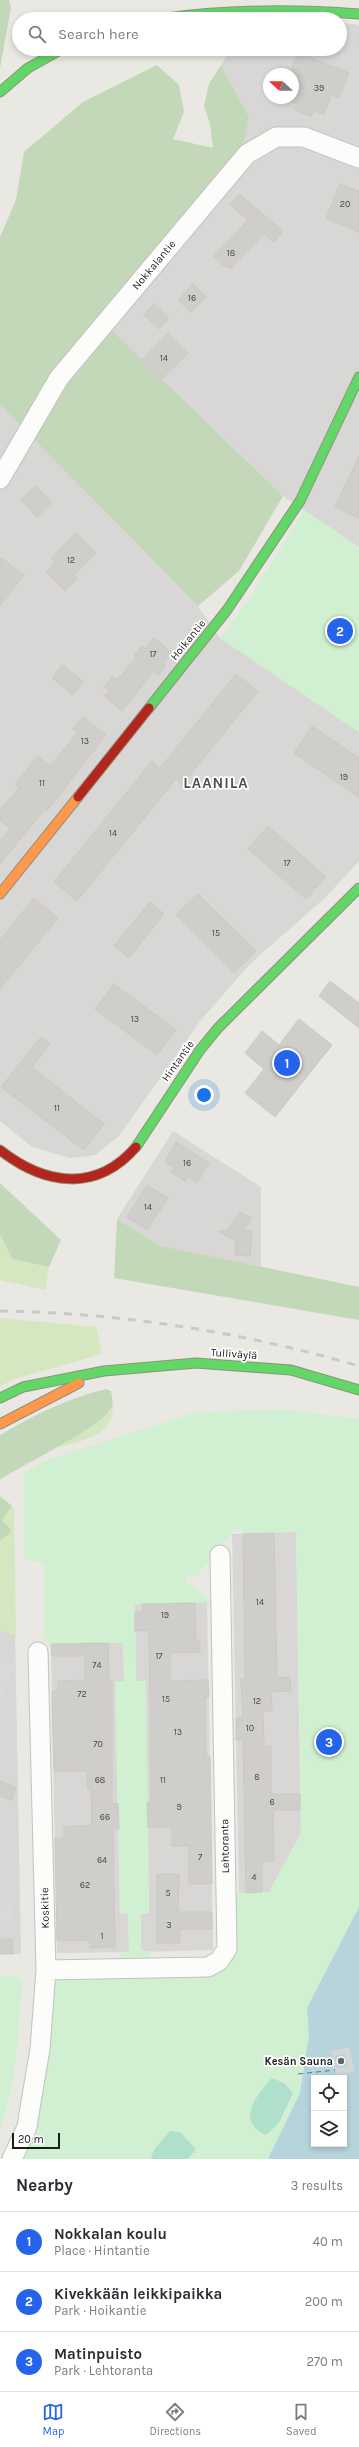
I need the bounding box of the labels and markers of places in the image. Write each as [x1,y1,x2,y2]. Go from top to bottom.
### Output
pin: 2 [327,616,353,646]
pin: 1 [274,1048,300,1078]
pin: 3 [316,1727,342,1757]
place label: Kesän Sauna [264,2055,333,2068]
marker: Kesän Sauna [336,2056,346,2066]

